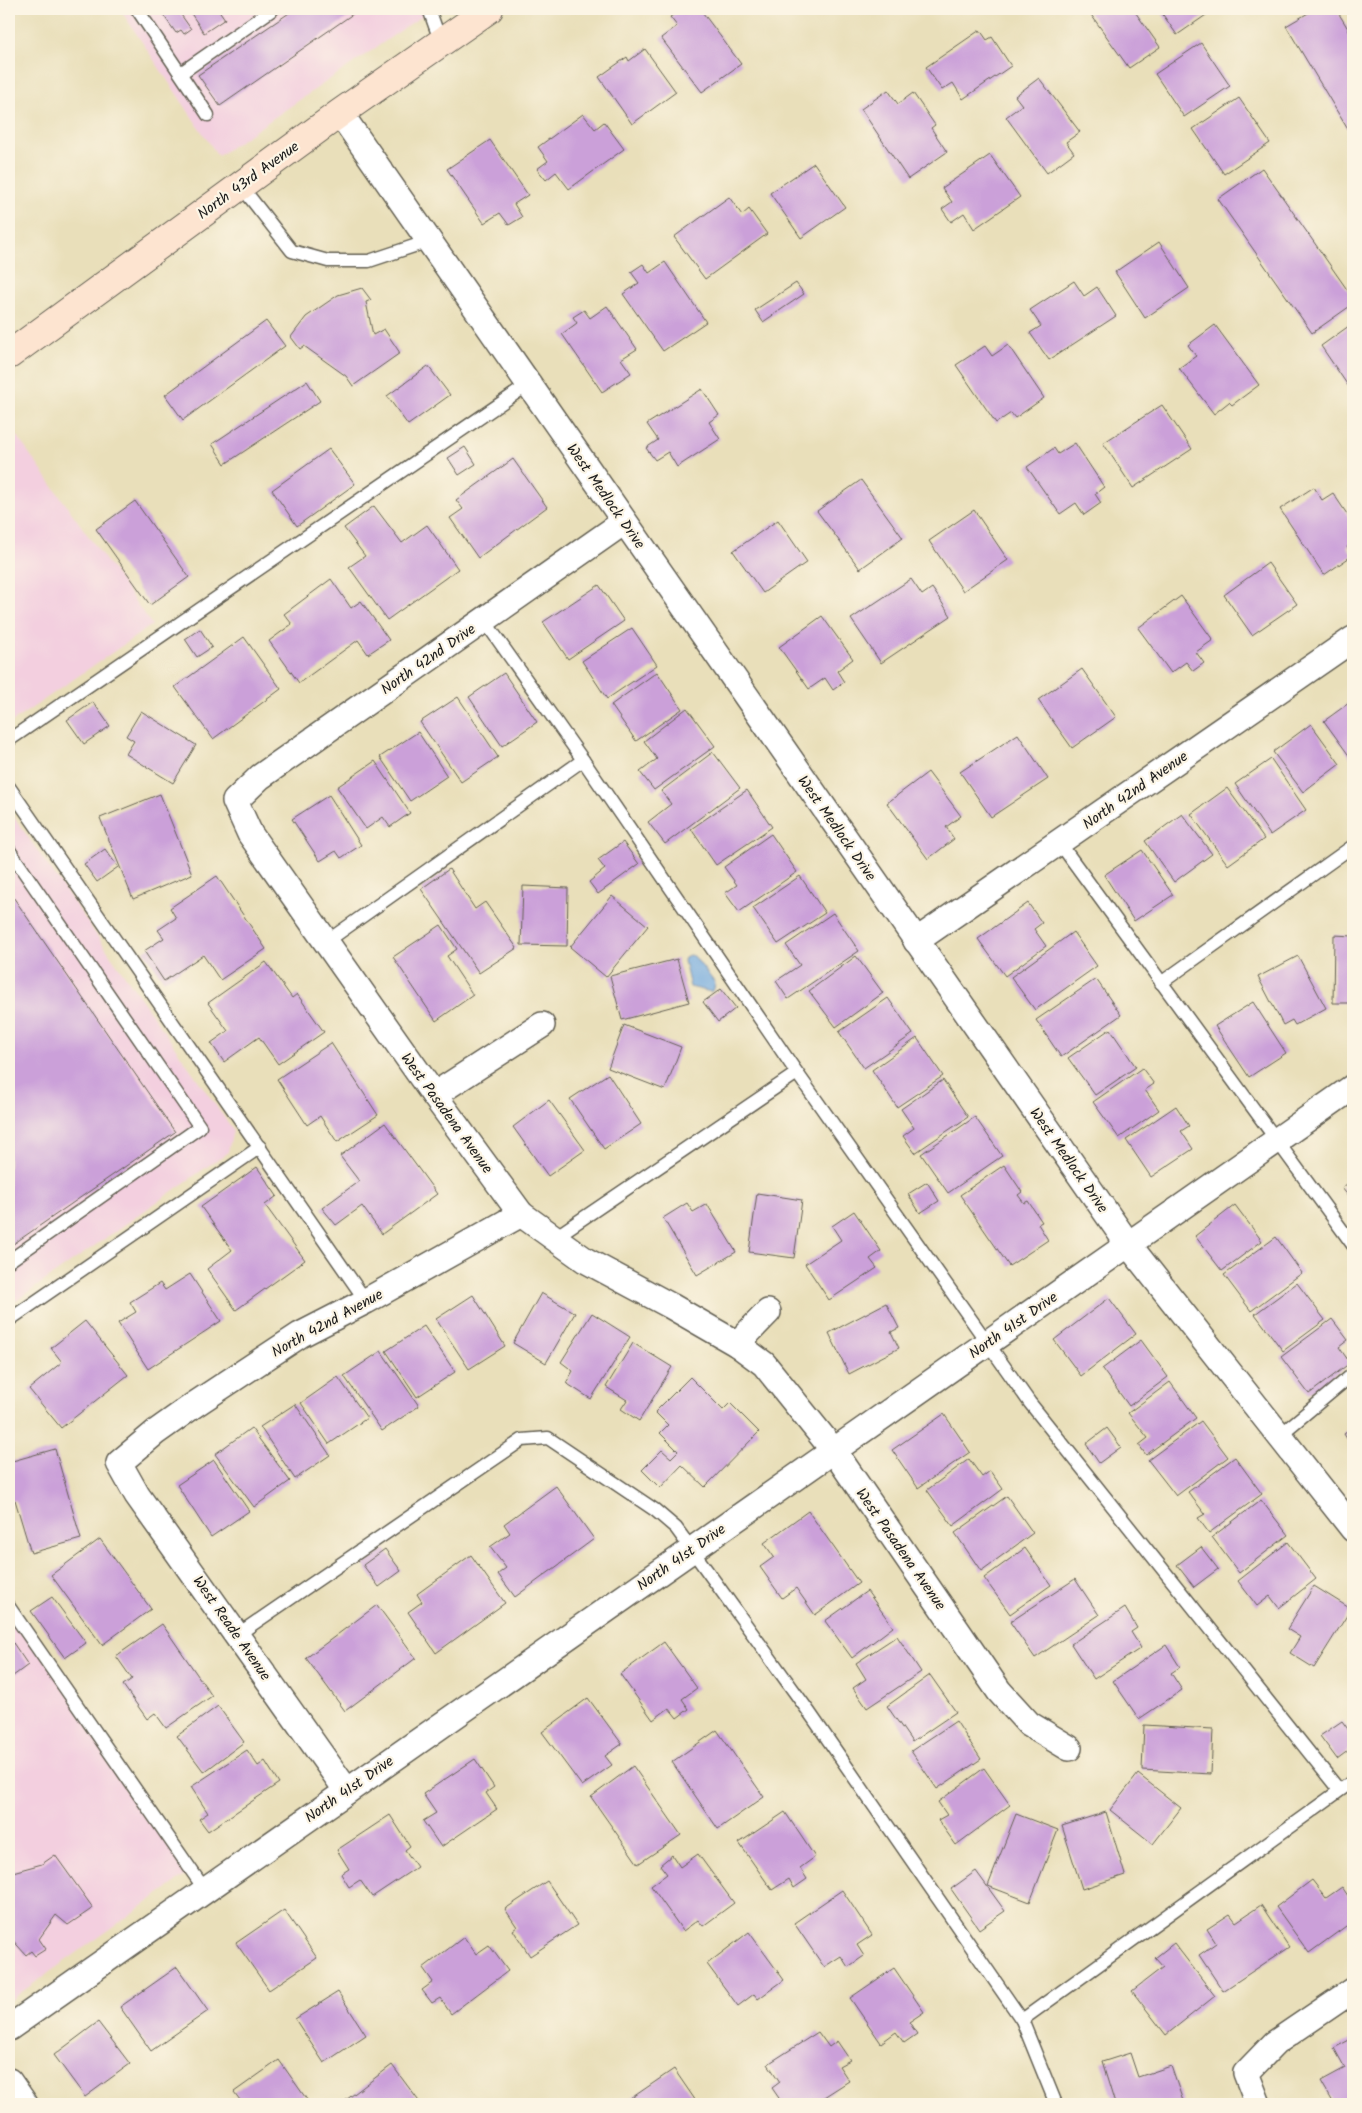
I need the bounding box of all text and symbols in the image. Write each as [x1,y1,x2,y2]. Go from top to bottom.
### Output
street label: North 43rd Avenue [192,135,305,226]
street label: West Medlock Drive [560,439,651,555]
street label: North 42nd Drive [376,618,481,702]
street label: North 42nd Avenue [1078,745,1194,836]
street label: West Medlock Drive [791,771,882,887]
street label: West Pasadena Avenue [394,1048,499,1179]
street label: West Medlock Drive [1023,1103,1114,1219]
street label: North 42nd Avenue [267,1283,388,1365]
street label: North 41st Drive [964,1286,1063,1366]
street label: West Pasadena Avenue [849,1483,952,1616]
street label: North 41st Drive [632,1518,731,1598]
street label: West Reade Avenue [186,1571,277,1686]
street label: North 41st Drive [300,1750,399,1830]

